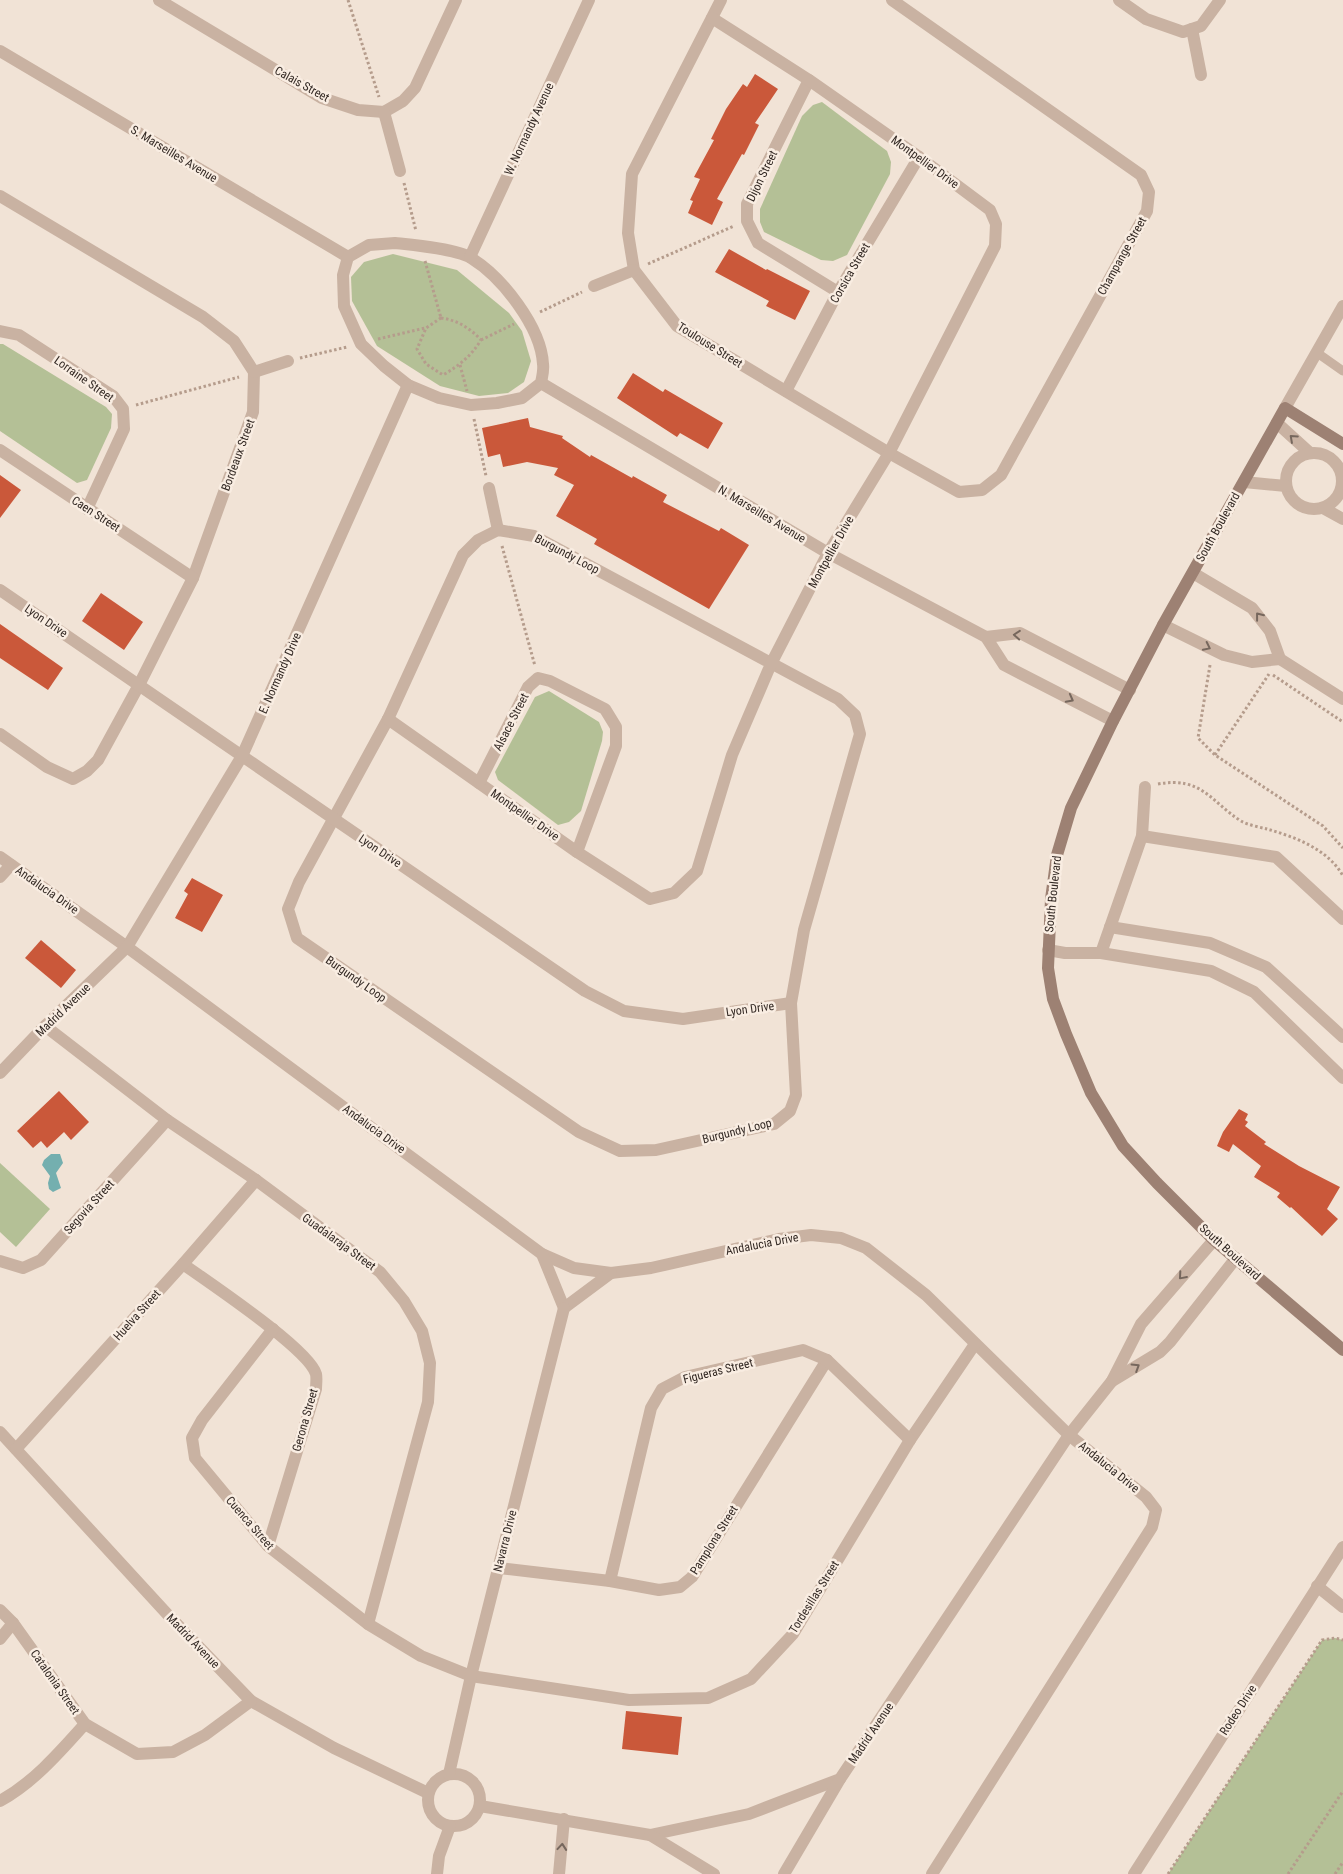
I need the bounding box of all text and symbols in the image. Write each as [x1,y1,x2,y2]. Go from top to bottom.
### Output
street label: Calais Street [272,63,332,105]
street label: W. Normandy Avenue [501,80,557,177]
street label: S. Marseilles Avenue [128,123,220,186]
street label: Montpellier Drive [888,133,962,191]
street label: Dijon Street [744,148,781,204]
street label: Champange Street [1095,214,1149,298]
street label: Corsica Street [827,240,873,305]
street label: Toulouse Street [675,319,745,371]
street label: Lorraine Street [51,353,117,405]
street label: Bordeaux Street [219,417,258,493]
one-way arrow [1290,435,1299,444]
street label: N. Marseilles Avenue [716,482,809,546]
street label: South Boulevard [1193,490,1243,564]
street label: Caen Street [69,493,123,535]
street label: Montpellier Drive [805,513,857,590]
street label: Burgundy Loop [532,531,602,577]
street label: Lyon Drive [22,602,70,641]
one-way arrow [1255,613,1264,622]
street label: E. Normandy Drive [256,630,304,716]
one-way arrow [1012,630,1020,641]
one-way arrow [1202,640,1211,651]
street label: Alsace Street [490,690,532,753]
one-way arrow [1065,693,1074,703]
street label: Montpellier Drive [488,786,562,844]
street label: Lyon Drive [356,832,404,871]
street label: South Boulevard [1042,855,1064,933]
street label: Andalucia Drive [13,863,82,917]
street label: Burgundy Loop [323,953,389,1005]
street label: Madrid Avenue [33,980,93,1040]
street label: Lyon Drive [725,999,775,1019]
street label: Andalucia Drive [340,1102,408,1157]
street label: Burgundy Loop [701,1116,773,1146]
street label: Segovia Street [61,1177,117,1237]
street label: Guadalaraja Street [300,1211,379,1274]
street label: South Boulevard [1197,1221,1263,1283]
street label: Andalucia Drive [724,1230,800,1258]
one-way arrow [1179,1271,1188,1280]
street label: Huelva Street [111,1286,164,1343]
street label: Figueras Street [682,1355,755,1386]
one-way arrow [1131,1363,1140,1373]
street label: Gerona Street [289,1387,321,1453]
street label: Andalucia Drive [1076,1438,1142,1496]
street label: Cuenca Street [223,1493,277,1553]
street label: Pamplona Street [687,1503,741,1577]
street label: Navarra Drive [491,1508,520,1573]
street label: Tordesillas Street [786,1558,842,1636]
street label: Madrid Avenue [163,1611,223,1671]
street label: Catalonia Street [28,1647,83,1717]
street label: Rodeo Drive [1217,1682,1260,1738]
street label: Madrid Avenue [846,1700,897,1766]
one-way arrow [556,1842,567,1850]

